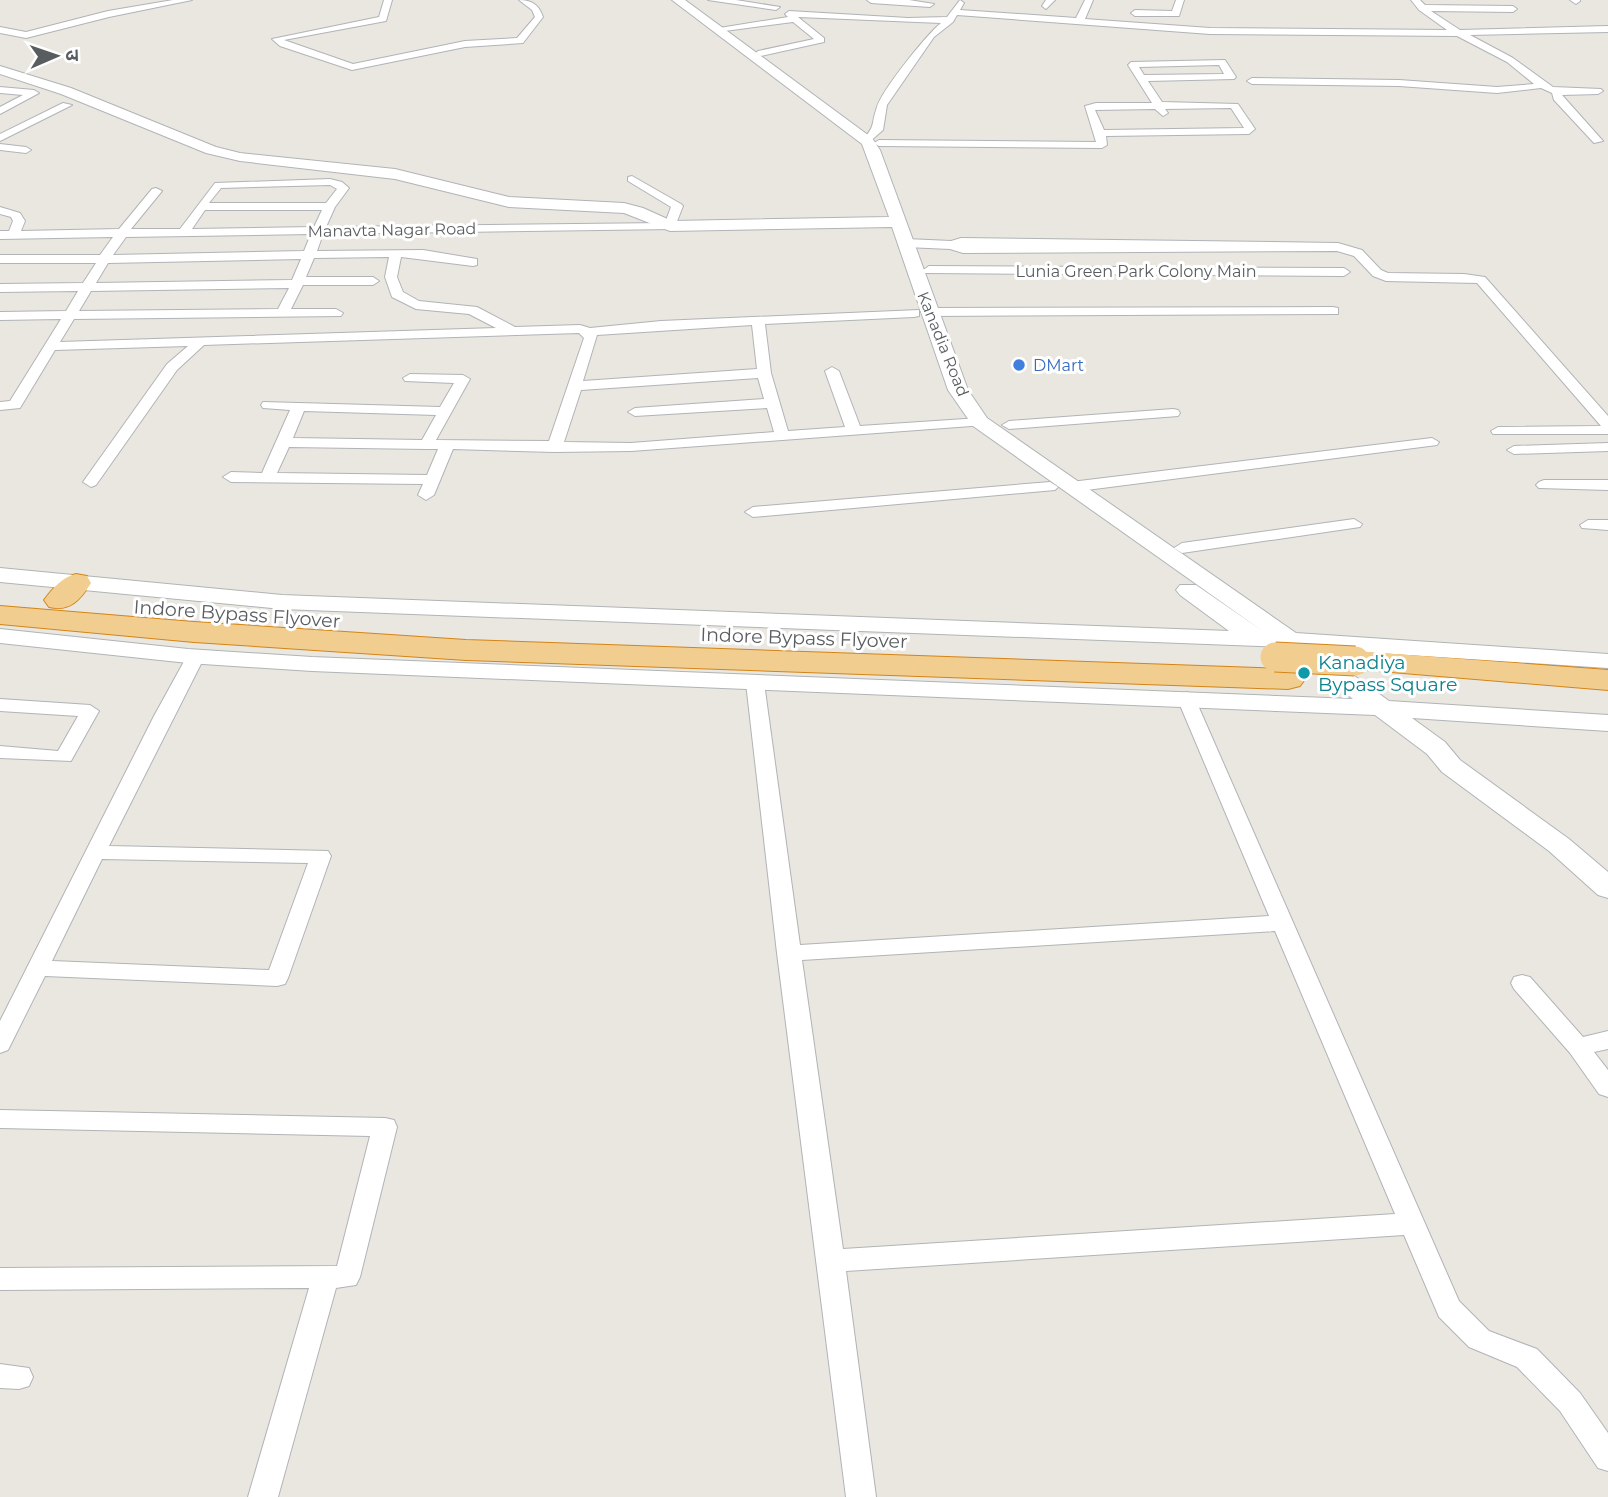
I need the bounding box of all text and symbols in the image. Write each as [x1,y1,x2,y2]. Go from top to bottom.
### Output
north arrow [21,21,91,91]
text: उ [61,49,84,62]
street label: Manavta Nagar Road [307,219,477,241]
street label: Lunia Green Park Colony Main [1015,262,1257,281]
street label: Kanadia Road [913,289,973,399]
place label: DMart [1033,356,1085,375]
marker: DMart [1011,357,1027,373]
street label: Indore Bypass Flyover [133,595,341,633]
street label: Indore Bypass Flyover [700,623,908,653]
place label: Kanadiya Bypass Square [1318,651,1458,696]
marker: Kanadiya Bypass Square [1296,665,1312,681]

